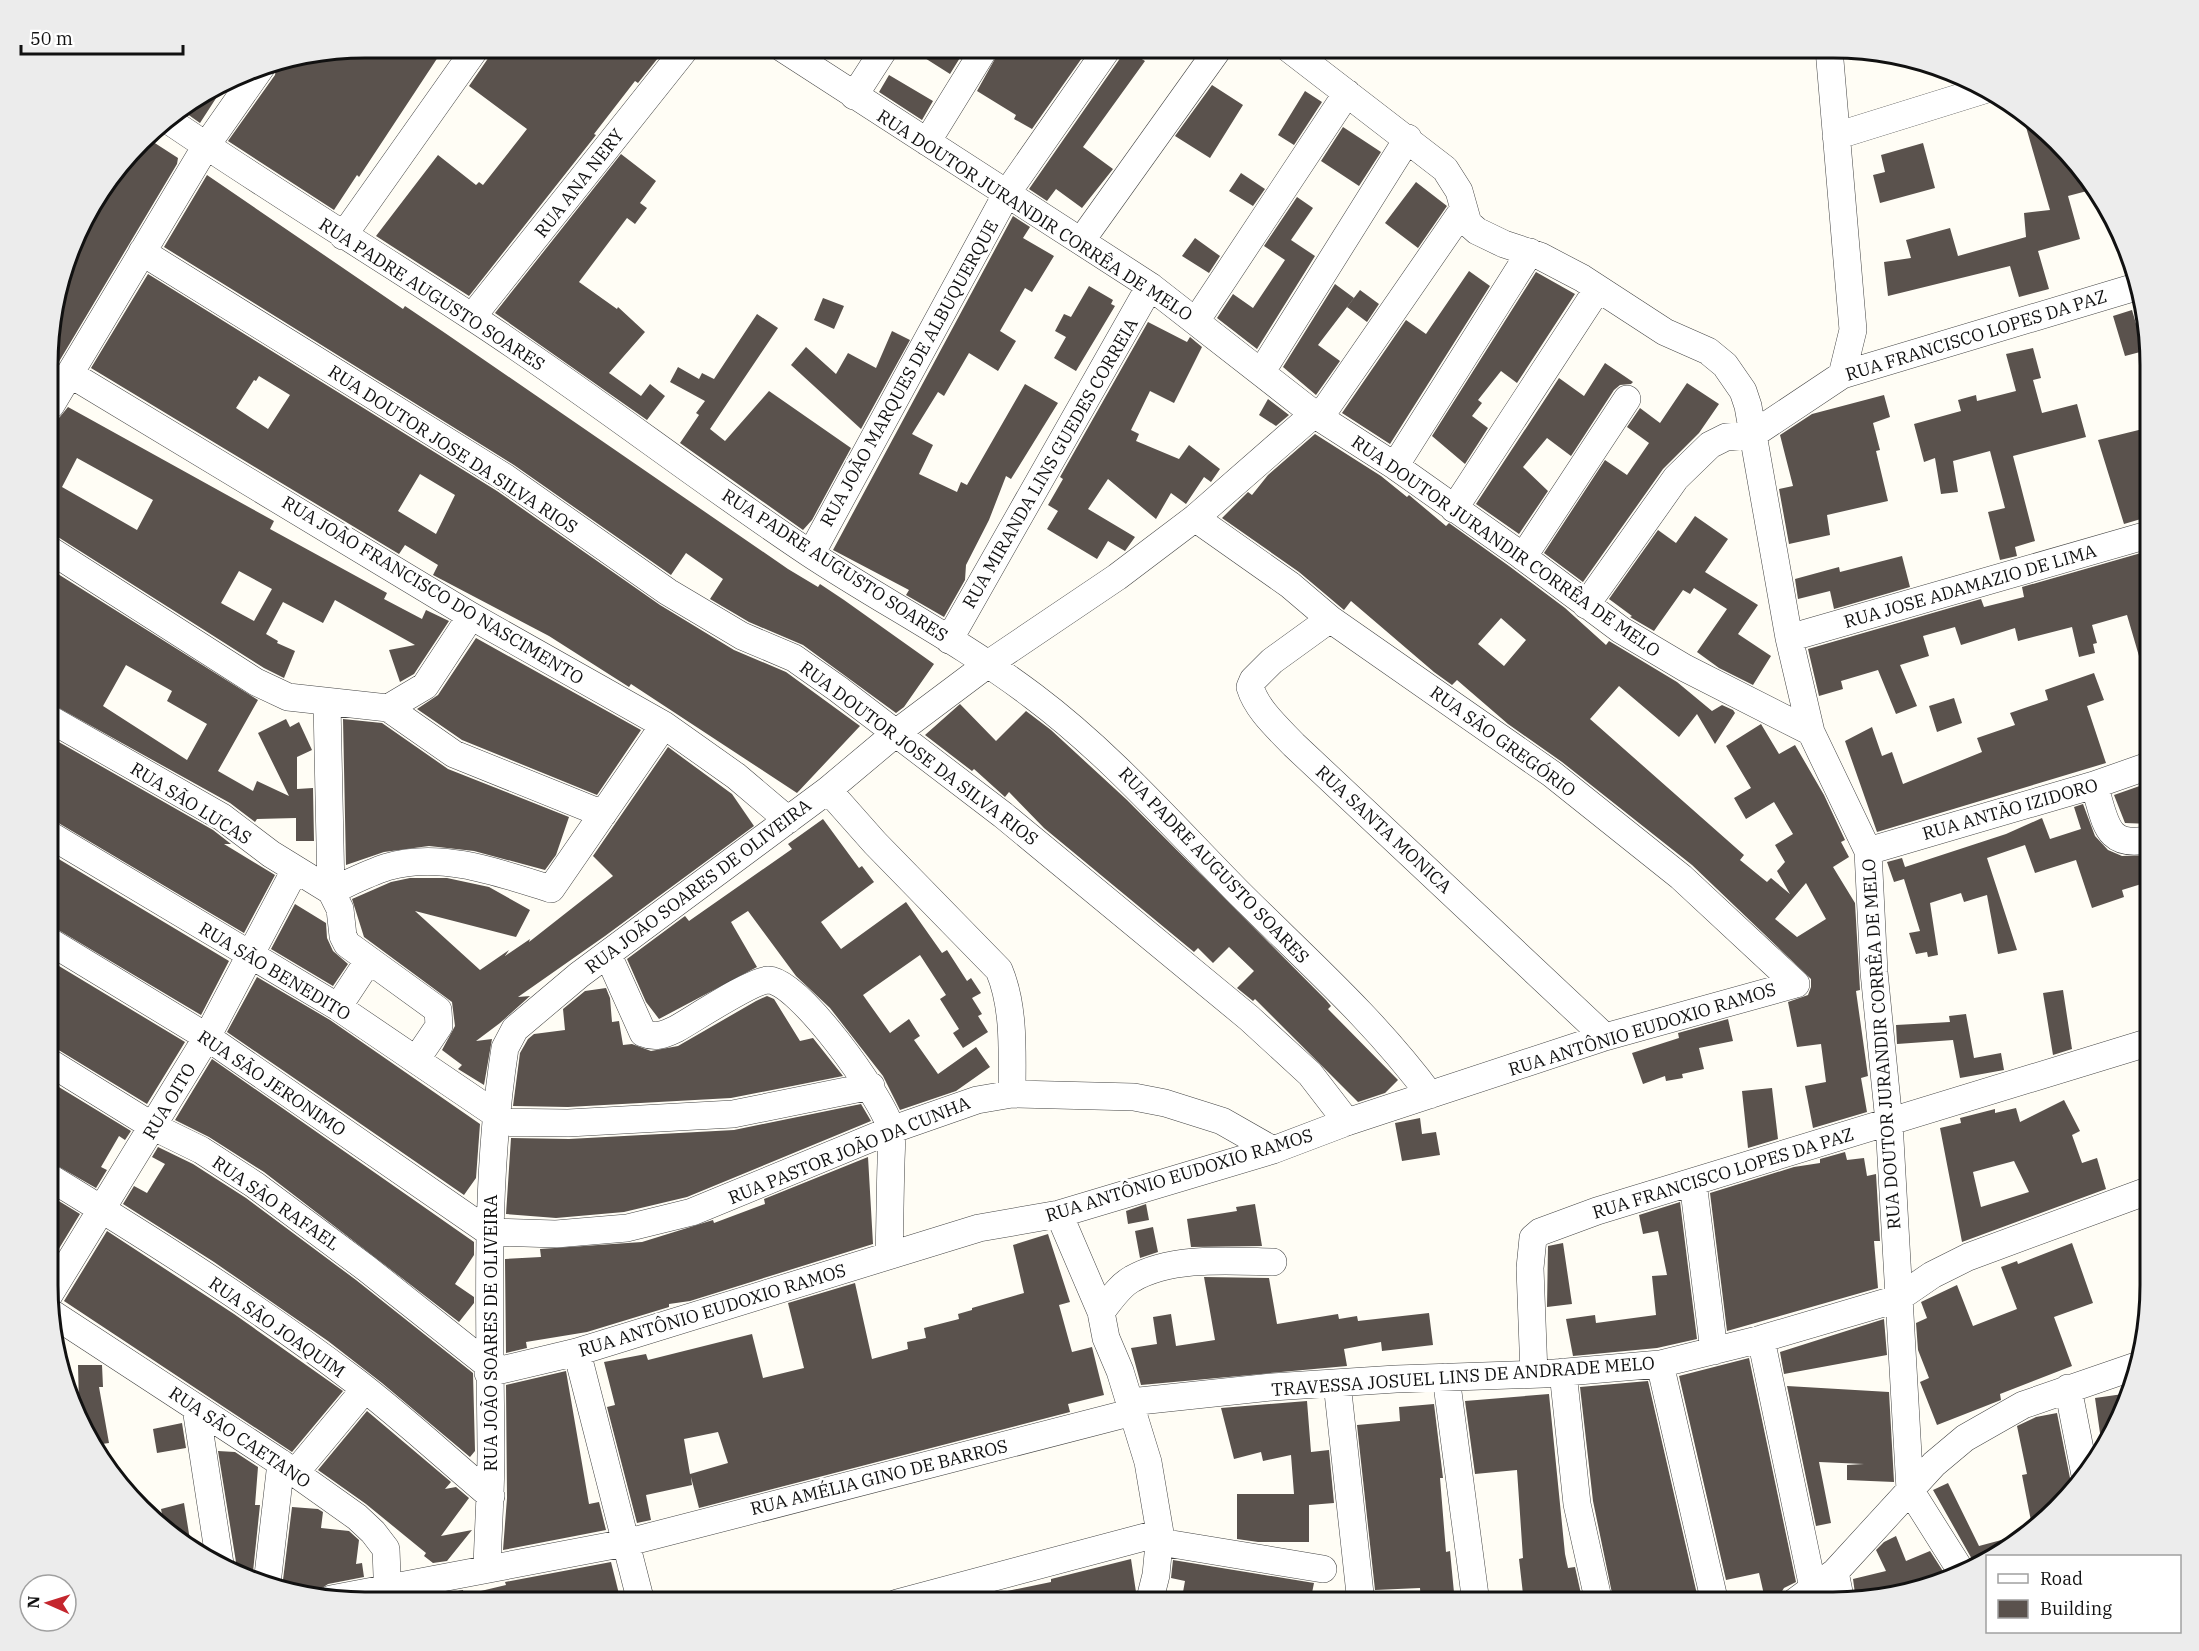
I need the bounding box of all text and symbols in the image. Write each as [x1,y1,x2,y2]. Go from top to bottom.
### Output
scale bar [21,18,183,56]
text: 50 m [30,27,73,50]
street label: RUA DOUTOR JURANDIR CORRÊA DE MELO [873,104,1197,326]
street label: RUA ANA NERY [529,123,629,242]
street label: RUA PADRE AUGUSTO SOARES [315,212,549,376]
street label: RUA JOÃO MARQUES DE ALBUQUERQUE [815,216,1003,530]
street label: RUA FRANCISCO LOPES DA PAZ [1843,284,2109,386]
street label: RUA MIRANDA LINS GUEDES CORREIA [957,313,1143,612]
street label: RUA DOUTOR JOSE DA SILVA RIOS [324,360,582,538]
street label: RUA DOUTOR JURANDIR CORRÊA DE MELO [1347,430,1665,662]
street label: RUA PADRE AUGUSTO SOARES [718,483,952,647]
street label: RUA JOÃO FRANCISCO DO NASCIMENTO [278,491,588,689]
street label: RUA JOSE ADAMAZIO DE LIMA [1841,539,2100,633]
street label: RUA DOUTOR JOSE DA SILVA RIOS [795,656,1043,850]
street label: RUA SÃO GREGÓRIO [1426,680,1580,802]
street label: RUA SÃO LUCAS [126,757,256,849]
street label: RUA SANTA MONICA [1311,760,1457,898]
street label: RUA PADRE AUGUSTO SOARES [1114,762,1314,968]
street label: RUA ANTÃO IZIDORO [1919,773,2101,845]
street label: RUA JOÃO SOARES DE OLIVEIRA [580,793,816,979]
street label: RUA DOUTOR JURANDIR CORRÊA DE MELO [1857,858,1905,1230]
street label: RUA SÃO BENEDITO [195,917,355,1025]
street label: RUA ANTÔNIO EUDOXIO RAMOS [1505,977,1779,1081]
street label: RUA SÃO JERONIMO [193,1025,351,1141]
street label: RUA OITO [137,1059,201,1143]
street label: RUA PASTOR JOÃO DA CUNHA [725,1091,974,1209]
street label: RUA FRANCISCO LOPES DA PAZ [1590,1122,1856,1224]
street label: RUA ANTÔNIO EUDOXIO RAMOS [1042,1123,1316,1227]
street label: RUA SÃO RAFAEL [208,1151,344,1255]
street label: RUA JOÃO SOARES DE OLIVEIRA [479,1194,502,1472]
street label: RUA ANTÔNIO EUDOXIO RAMOS [575,1258,849,1362]
street label: RUA SÃO JOAQUIM [204,1271,350,1383]
street label: TRAVESSA JOSUEL LINS DE ANDRADE MELO [1270,1351,1656,1401]
street label: RUA SÃO CAETANO [165,1381,315,1493]
street label: RUA AMÉLIA GINO DE BARROS [748,1434,1010,1520]
legend [1986,1555,2181,1633]
text: Road [2040,1567,2083,1590]
north arrow [18,1573,78,1633]
text: N [23,1595,43,1609]
text: Building [2040,1597,2112,1620]

